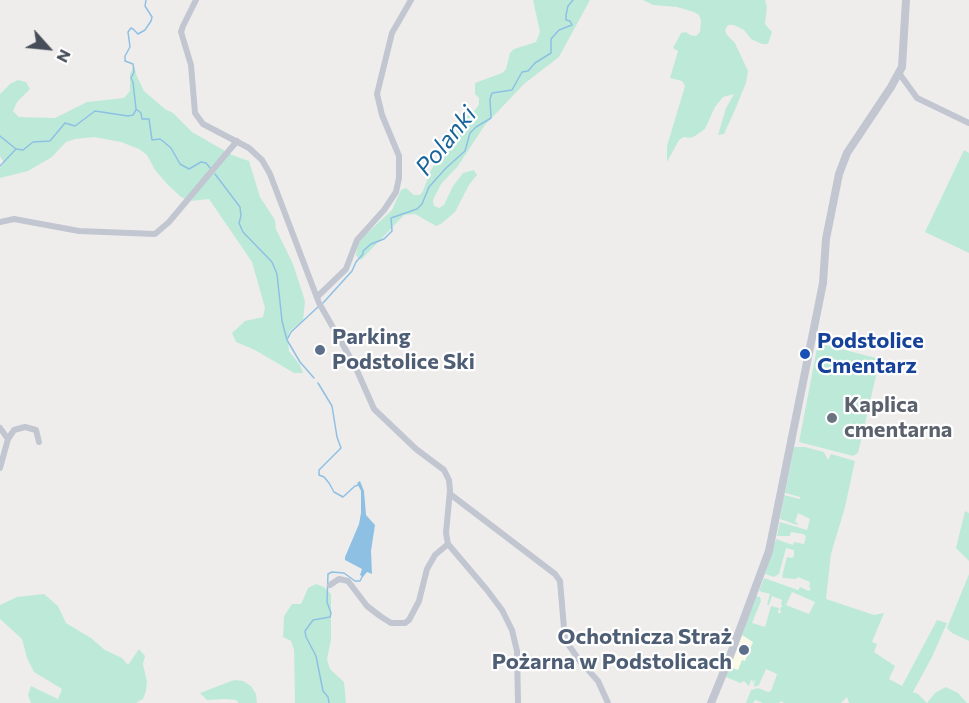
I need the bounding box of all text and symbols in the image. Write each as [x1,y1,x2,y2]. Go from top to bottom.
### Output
north arrow [18,18,78,78]
text: N [53,47,76,66]
water label: Polanki [409,101,483,181]
place label: Parking Podstolice Ski [332,324,475,376]
place label: Podstolice Cmentarz [817,328,924,380]
marker: Parking Podstolice Ski [313,343,327,357]
marker: Podstolice Cmentarz [798,347,812,361]
place label: Kaplica cmentarna [844,392,952,444]
marker: Kaplica cmentarna [825,411,839,425]
place label: Ochotnicza Straż Pożarna w Podstolicach [492,624,732,676]
marker: Ochotnicza Straż Pożarna w Podstolicach [737,643,751,657]

